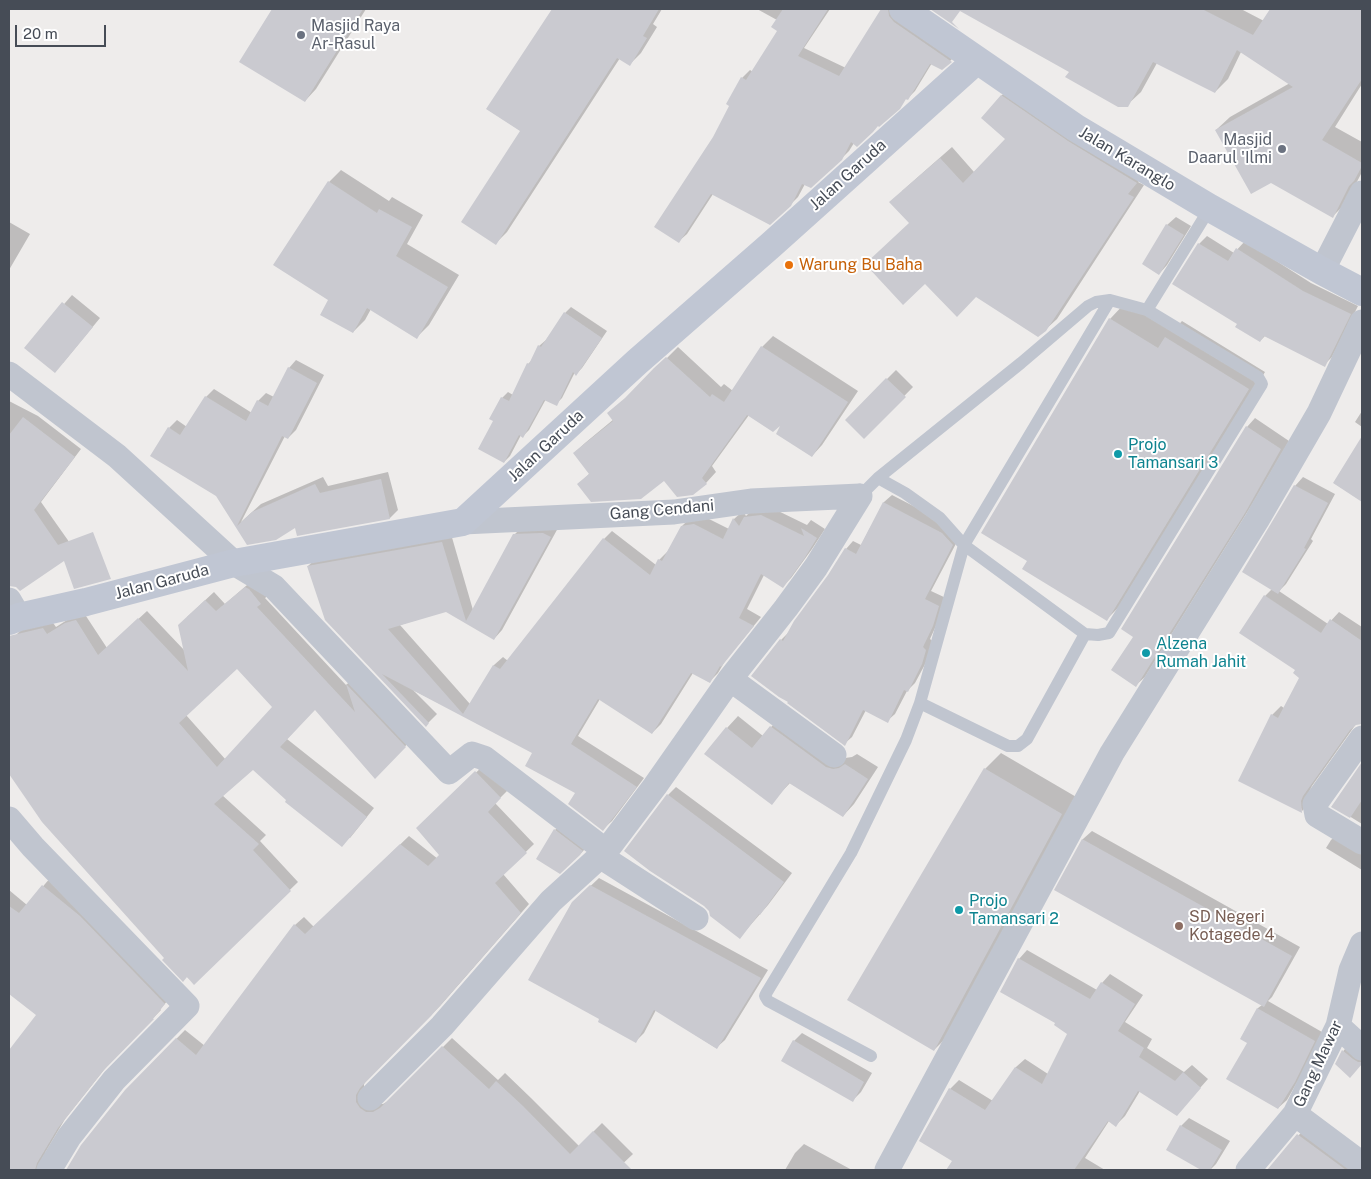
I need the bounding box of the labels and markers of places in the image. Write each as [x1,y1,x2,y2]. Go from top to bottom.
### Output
place label: Masjid Raya Ar-Rasul [311,16,400,54]
marker: Masjid Raya Ar-Rasul [295,29,307,41]
place label: Masjid Daarul 'Ilmi [1188,130,1272,168]
marker: Masjid Daarul 'Ilmi [1276,143,1288,155]
place label: Warung Bu Baha [799,255,923,275]
marker: Warung Bu Baha [783,259,795,271]
place label: Projo Tamansari 3 [1128,435,1218,473]
marker: Projo Tamansari 3 [1112,448,1124,460]
place label: Alzena Rumah Jahit [1156,634,1246,672]
marker: Alzena Rumah Jahit [1140,647,1152,659]
place label: Projo Tamansari 2 [969,891,1059,929]
marker: Projo Tamansari 2 [953,904,965,916]
place label: SD Negeri Kotagede 4 [1189,907,1274,945]
marker: SD Negeri Kotagede 4 [1173,920,1185,932]

